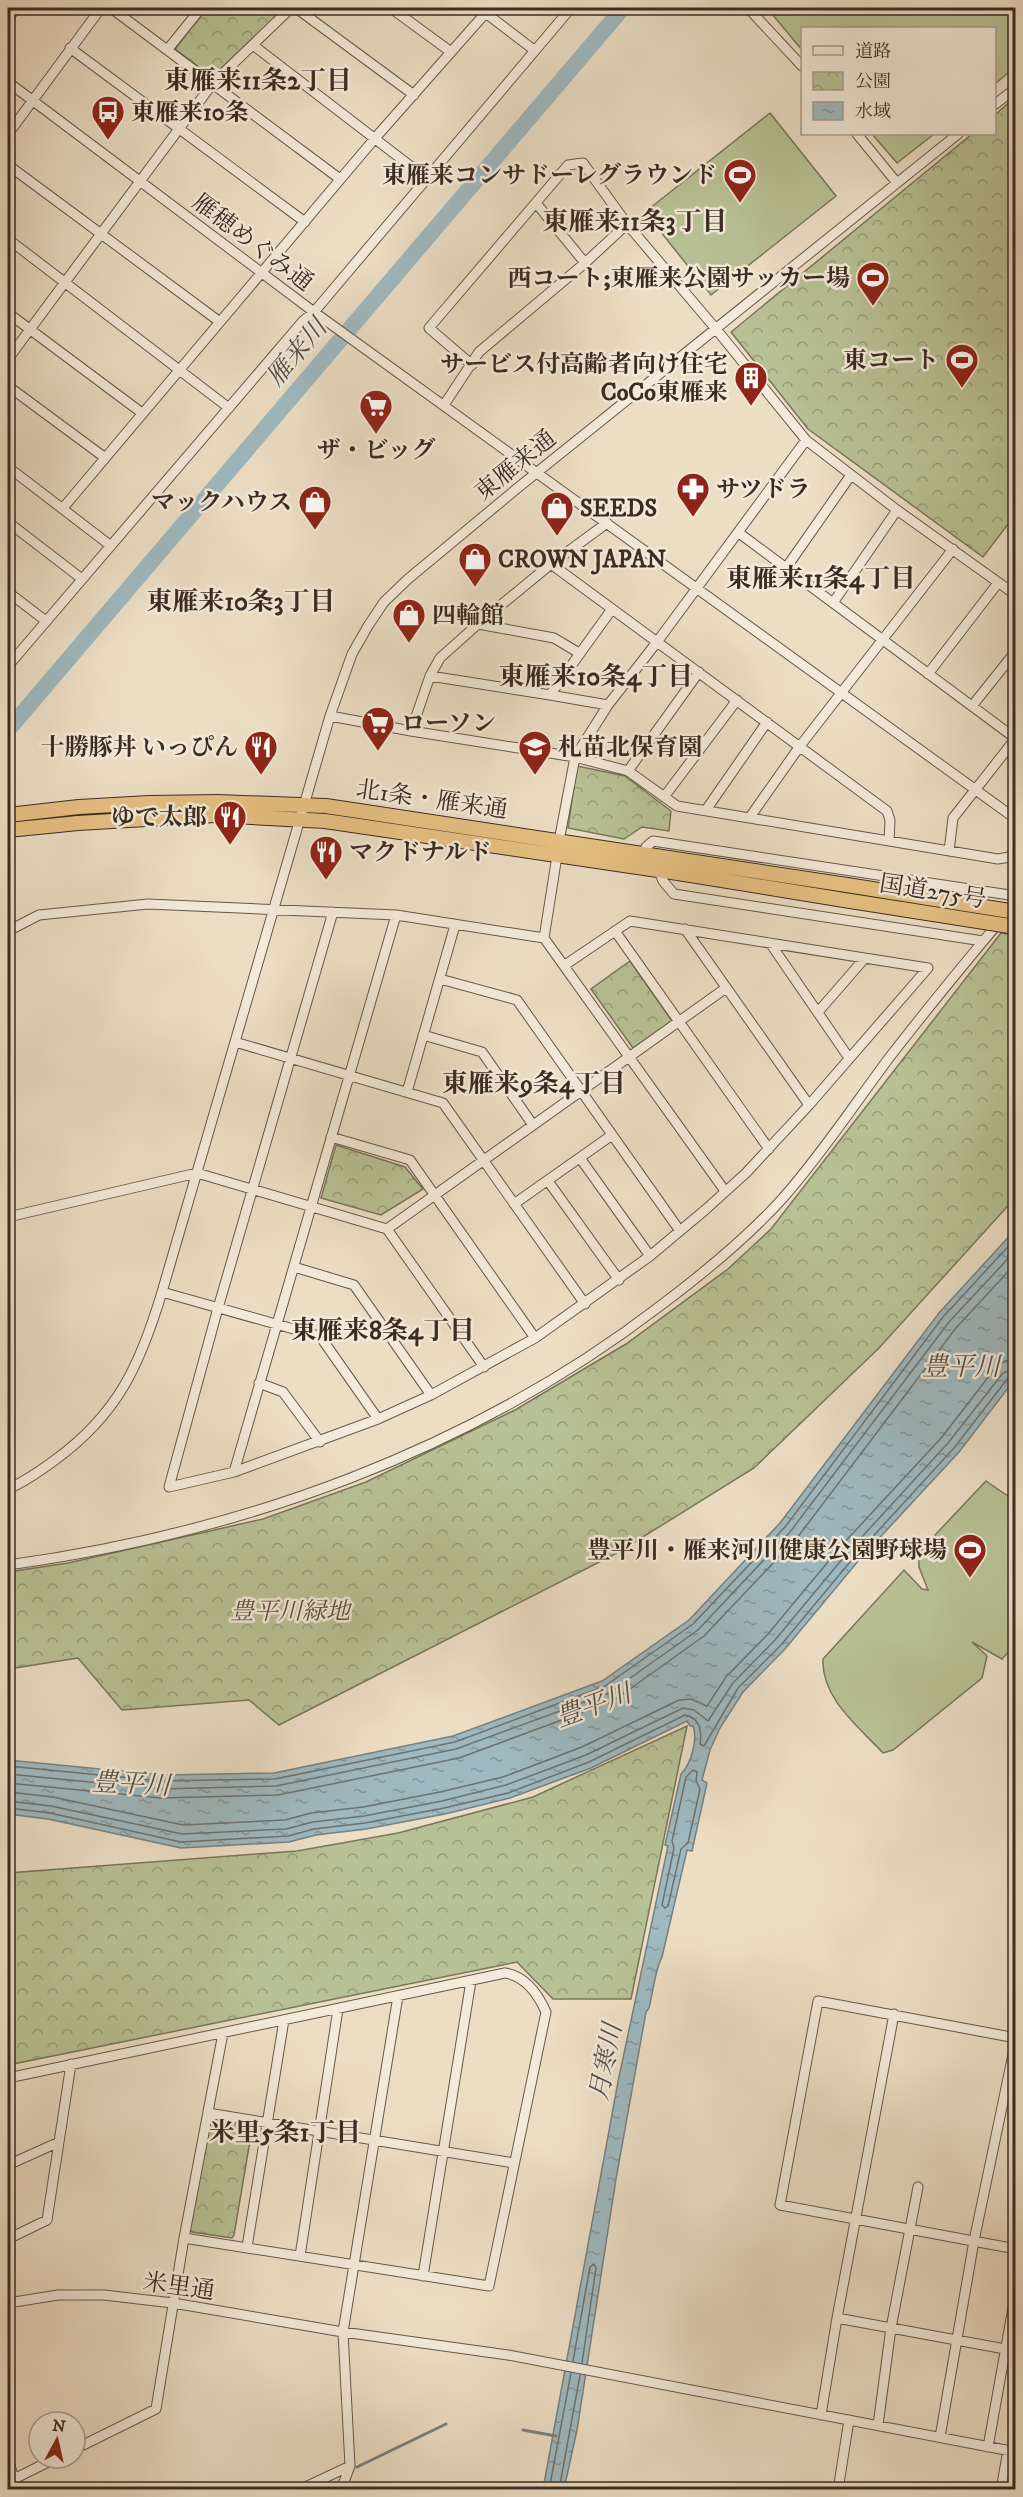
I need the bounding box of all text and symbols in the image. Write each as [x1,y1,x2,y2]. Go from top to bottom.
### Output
legend [801,27,996,135]
text: 道路 [855,41,891,63]
district label: 東雁来11条2丁目 [164,65,352,98]
text: 公園 [855,71,891,93]
bus stop icon: 東雁来10条 [90,94,126,141]
place label: 東雁来10条 [131,98,249,128]
text: 水域 [855,101,891,123]
sports icon: 東雁来コンサドーレグラウンド [722,157,758,204]
place label: 東雁来コンサドーレグラウンド [382,161,717,191]
street label: 雁穂めぐみ通 [186,187,319,298]
district label: 東雁来11条3丁目 [543,206,727,239]
sports icon: 西コート;東雁来公園サッカー場 [855,260,891,307]
place label: 西コート;東雁来公園サッカー場 [507,264,850,294]
water label: 雁来川 [259,310,337,393]
sports icon: 東コート [944,342,980,389]
place label: 東コート [843,346,939,376]
place label: サービス付高齢者向け住宅 CoCo東雁来 [440,350,728,408]
building icon: サービス付高齢者向け住宅 CoCo東雁来 [733,360,769,407]
supermarket icon: ザ・ビッグ [358,388,394,435]
street label: 東雁来通 [469,424,562,508]
place label: ザ・ビッグ [316,436,436,466]
pharmacy icon: サツドラ [675,471,711,518]
place label: サツドラ [716,475,811,505]
shop icon: マックハウス [297,484,333,531]
place label: マックハウス [151,488,292,518]
shop icon: SEEDS [539,490,575,537]
place label: SEEDS [580,494,657,524]
shop icon: CROWN JAPAN [457,541,493,588]
place label: CROWN JAPAN [498,545,666,575]
district label: 東雁来11条4丁目 [726,563,916,596]
district label: 東雁来10条3丁目 [146,586,336,619]
shop icon: 四輪館 [391,597,427,644]
place label: 四輪館 [432,601,504,631]
district label: 東雁来10条4丁目 [499,661,693,694]
supermarket icon: ローソン [360,705,396,752]
place label: ローソン [401,709,496,739]
restaurant icon: 十勝豚丼 いっぴん [243,729,279,776]
school or university icon: 札苗北保育園 [517,729,553,776]
place label: 十勝豚丼 いっぴん [41,733,238,763]
place label: 札苗北保育園 [558,733,702,763]
street label: 北1条・雁来通 [354,775,510,825]
restaurant icon: ゆで太郎 [212,799,248,846]
place label: ゆで太郎 [111,803,207,833]
restaurant icon: マクドナルド [308,834,344,881]
place label: マクドナルド [349,838,492,868]
street label: 国道275号 [877,869,988,915]
district label: 東雁来9条4丁目 [442,1068,626,1101]
district label: 東雁来8条4丁目 [291,1315,475,1348]
water label: 豊平川 [922,1351,1003,1384]
sports icon: 豊平川・雁来河川健康公園野球場 [952,1532,988,1579]
place label: 豊平川・雁来河川健康公園野球場 [587,1536,947,1566]
park label: 豊平川緑地 [230,1597,353,1627]
water label: 豊平川 [551,1677,639,1735]
water label: 豊平川 [91,1766,174,1803]
water label: 月寒川 [583,2018,631,2104]
district label: 米里5条1丁目 [209,2117,361,2150]
street label: 米里通 [141,2267,217,2307]
north arrow [27,2410,87,2470]
text: N [51,2415,67,2437]

